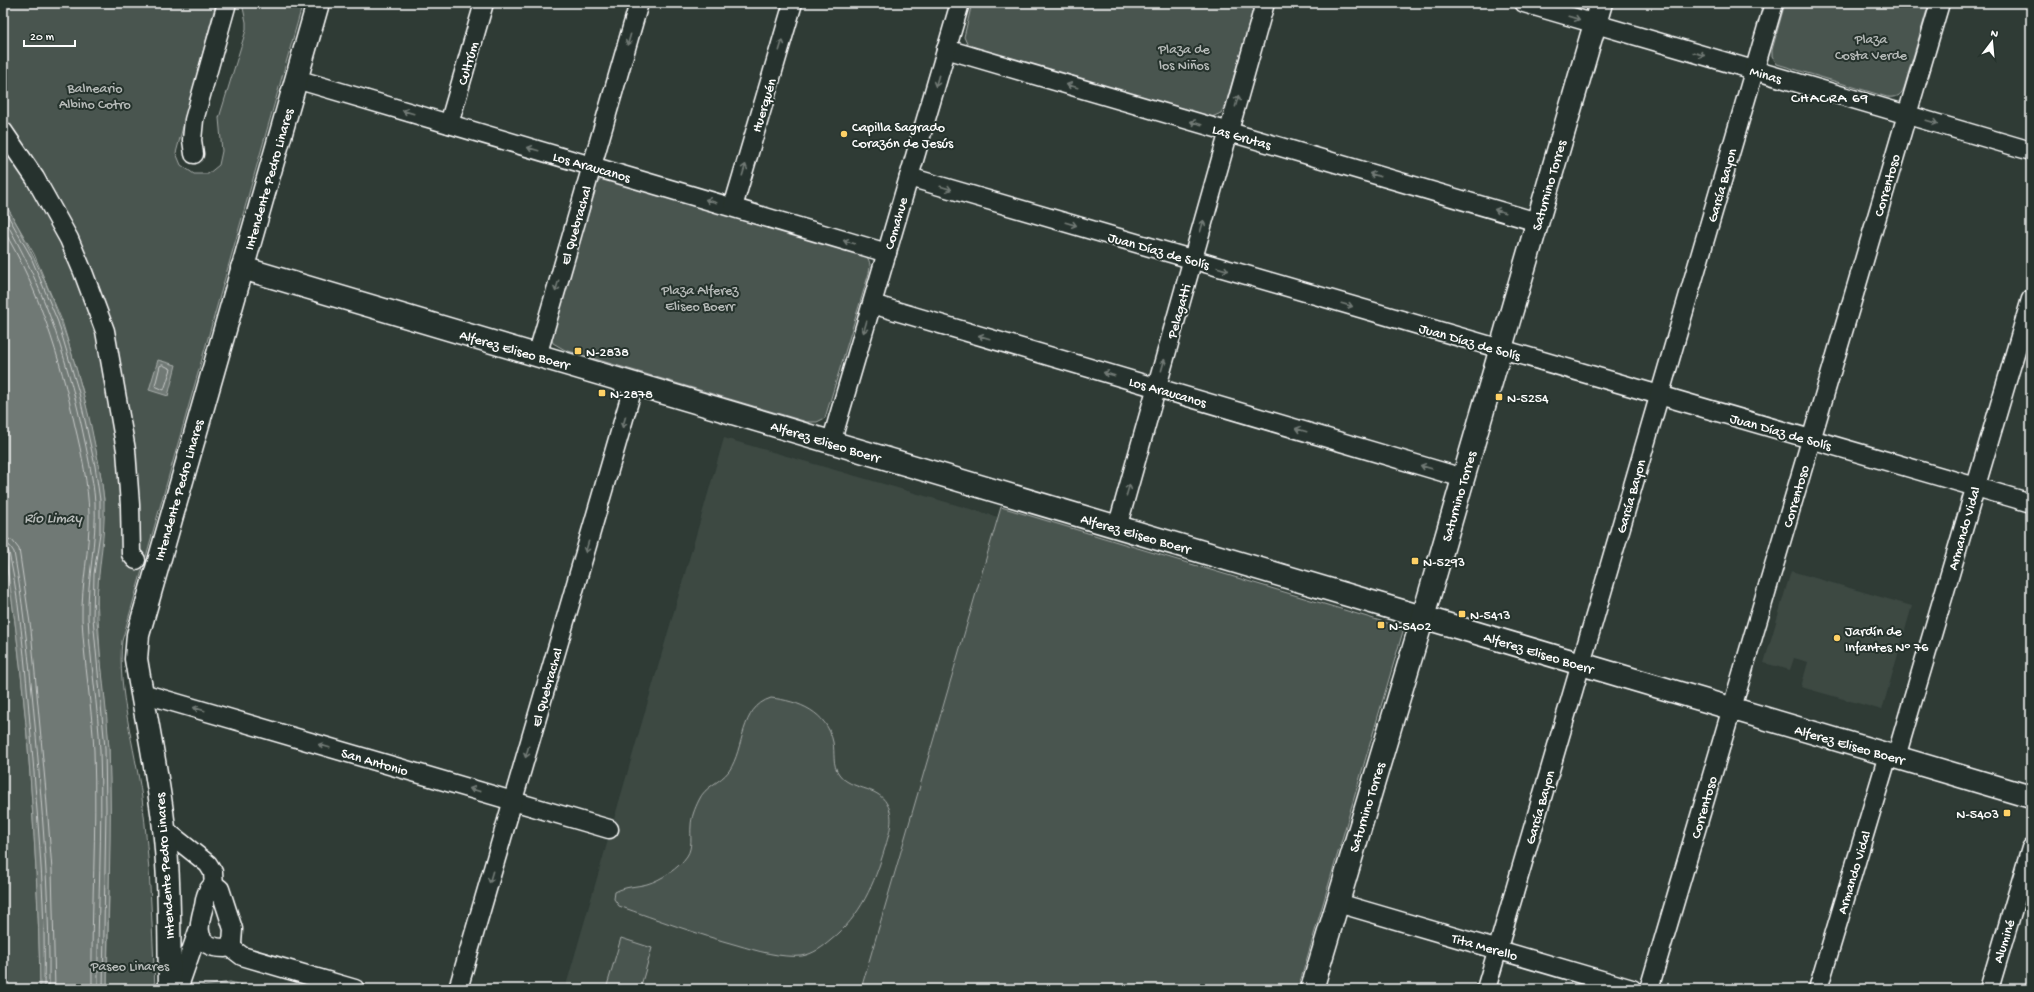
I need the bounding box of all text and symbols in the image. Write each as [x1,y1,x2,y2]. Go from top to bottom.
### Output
one-way arrow [1568,15,1581,22]
scale bar [24,22,75,48]
north arrow [1972,22,2012,62]
text: N [1989,28,1999,41]
text: 20 m [30,31,55,45]
park label: Plaza Costa Verde [1835,32,1908,65]
one-way arrow [624,34,632,47]
one-way arrow [778,39,785,52]
street label: Cultrúm [455,40,484,87]
park label: Plaza de los Niños [1157,42,1210,75]
one-way arrow [1693,51,1706,58]
street label: Minas [1747,64,1784,89]
one-way arrow [933,74,940,87]
street label: Huerquén [749,76,782,135]
park label: Balneario Albino Cotro [59,81,131,114]
one-way arrow [1065,82,1078,89]
district label: CHACRA 69 [1791,90,1869,108]
one-way arrow [1234,95,1241,108]
street label: Intendente Pedro Linares [242,106,299,252]
one-way arrow [402,108,415,115]
one-way arrow [1190,118,1203,126]
one-way arrow [1925,119,1938,126]
place label: Capilla Sagrado Corazón de Jesús [852,120,954,153]
street label: Las Grutas [1210,122,1273,155]
marker: Capilla Sagrado Corazón de Jesús [839,129,849,139]
street label: Saturnino Torres [1529,138,1572,233]
one-way arrow [527,145,540,152]
street label: García Bayon [1705,146,1742,225]
street label: Los Araucanos [551,149,633,188]
street label: Correntoso [1871,153,1905,219]
one-way arrow [741,164,748,177]
one-way arrow [1369,171,1382,178]
street label: El Quebrachal [558,184,597,267]
one-way arrow [939,185,952,192]
street label: Comahue [882,195,913,252]
one-way arrow [705,197,718,204]
one-way arrow [1493,207,1506,215]
one-way arrow [1199,220,1206,233]
one-way arrow [1064,221,1077,229]
street label: Juan Díaz de Solís [1106,230,1212,275]
one-way arrow [843,238,856,245]
one-way arrow [1216,266,1229,273]
one-way arrow [553,280,560,293]
street label: Pelagatti [1164,282,1196,342]
park label: Plaza Alferez Eliseo Boerr [660,283,739,316]
one-way arrow [1341,302,1354,309]
one-way arrow [861,320,868,333]
street label: Juan Díaz de Solís [1417,321,1523,366]
street label: Alferez Eliseo Boerr [457,328,572,376]
one-way arrow [978,333,991,340]
place label: N-2838 [586,345,629,362]
marker: N-2838 [573,346,583,356]
one-way arrow [1160,359,1167,372]
one-way arrow [1103,370,1116,377]
street label: Los Araucanos [1127,374,1209,413]
place label: N-2878 [610,387,653,404]
marker: N-2878 [597,388,607,398]
place label: N-5254 [1507,391,1549,408]
marker: N-5254 [1494,392,1504,402]
street label: Juan Díaz de Solís [1728,411,1834,456]
one-way arrow [620,415,627,428]
street label: Intendente Pedro Linares [152,417,209,563]
street label: Alferez Eliseo Boerr [768,419,883,468]
one-way arrow [1295,426,1308,433]
street label: Saturnino Torres [1439,449,1482,544]
street label: García Bayon [1614,457,1651,536]
one-way arrow [1420,463,1433,470]
street label: Correntoso [1780,464,1814,530]
one-way arrow [1125,484,1132,497]
street label: Armando Vidal [1945,485,1985,572]
water label: Río Limay [24,510,83,528]
street label: Alferez Eliseo Boerr [1078,512,1193,560]
one-way arrow [583,540,590,553]
place label: N-5293 [1423,555,1465,572]
marker: N-5293 [1410,556,1420,566]
place label: N-5413 [1470,608,1510,625]
marker: N-5413 [1457,609,1467,619]
place label: N-5402 [1389,619,1431,636]
marker: N-5402 [1376,620,1386,630]
place label: Jardín de Infantes N° 76 [1845,624,1929,657]
street label: Alferez Eliseo Boerr [1481,630,1596,679]
marker: Jardín de Infantes N° 76 [1832,633,1842,643]
street label: El Quebrachal [529,646,568,729]
one-way arrow [193,705,206,712]
street label: Alferez Eliseo Boerr [1792,723,1907,771]
one-way arrow [318,742,331,749]
one-way arrow [523,745,530,758]
street label: San Antonio [339,746,410,781]
street label: Saturnino Torres [1347,760,1390,855]
street label: García Bayon [1523,768,1560,847]
street label: Correntoso [1688,775,1722,841]
one-way arrow [469,786,482,793]
street label: Intendente Pedro Linares [153,791,180,940]
place label: N-5403 [1956,807,1999,824]
marker: N-5403 [2002,808,2012,818]
street label: Armando Vidal [1835,829,1876,916]
one-way arrow [487,870,494,883]
street label: Aluminé [1991,917,2020,966]
street label: Tita Merello [1448,931,1519,966]
park label: Paseo Linares [90,959,170,976]

